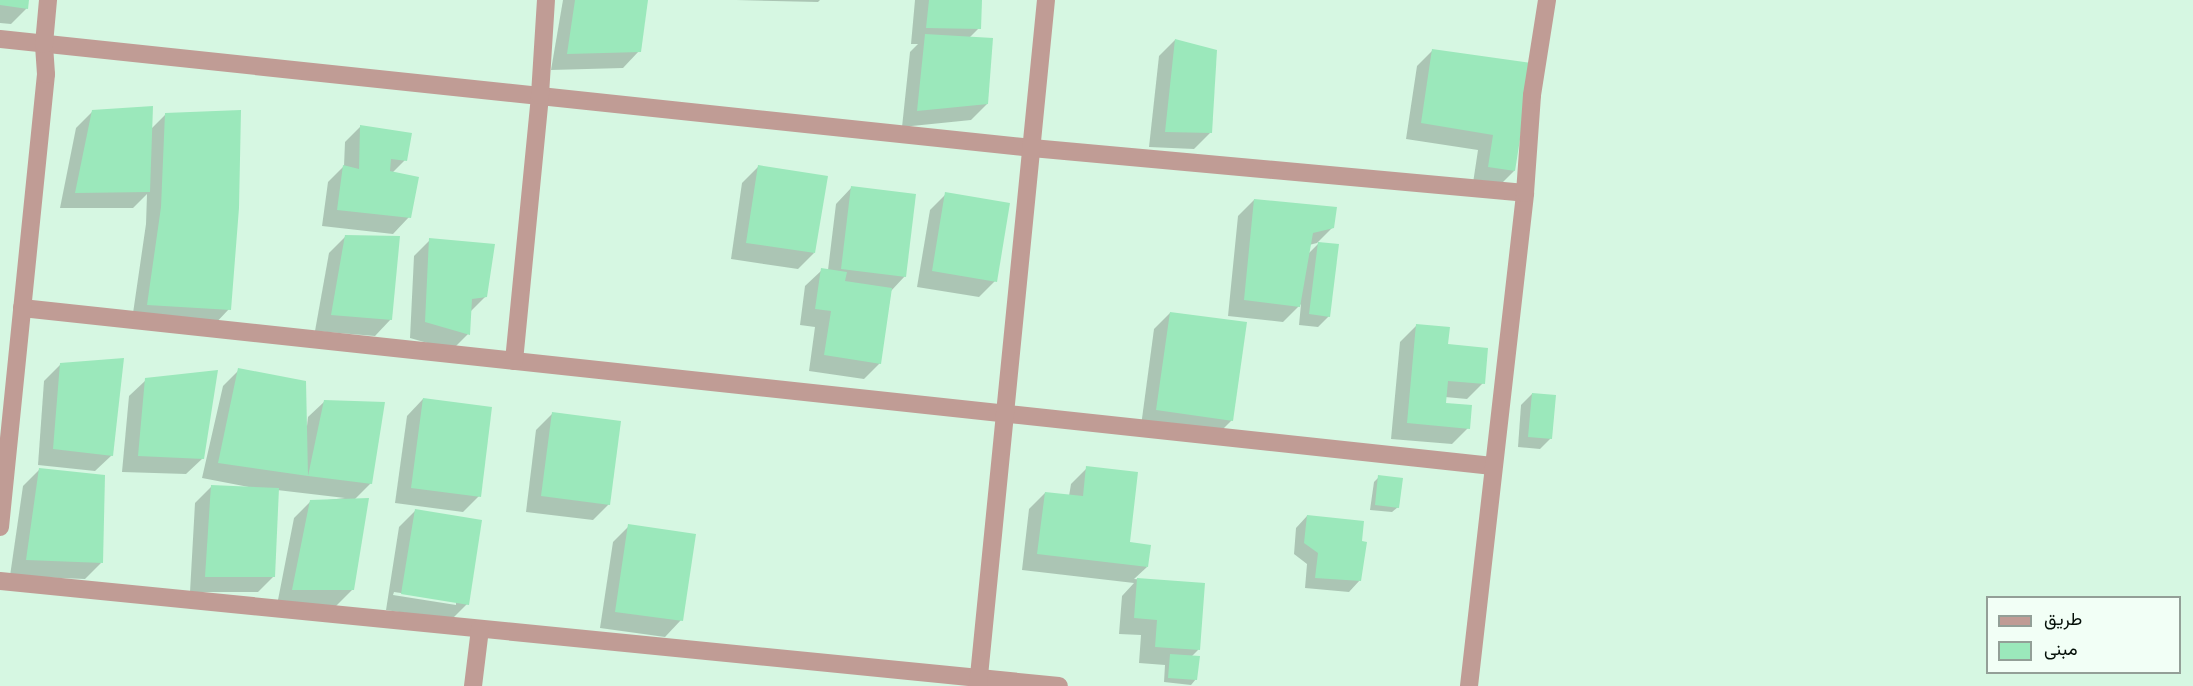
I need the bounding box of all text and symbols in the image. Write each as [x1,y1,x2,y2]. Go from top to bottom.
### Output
legend [1986,596,2181,674]
text: طريق [2044,607,2082,632]
text: مبنى [2044,637,2078,662]

